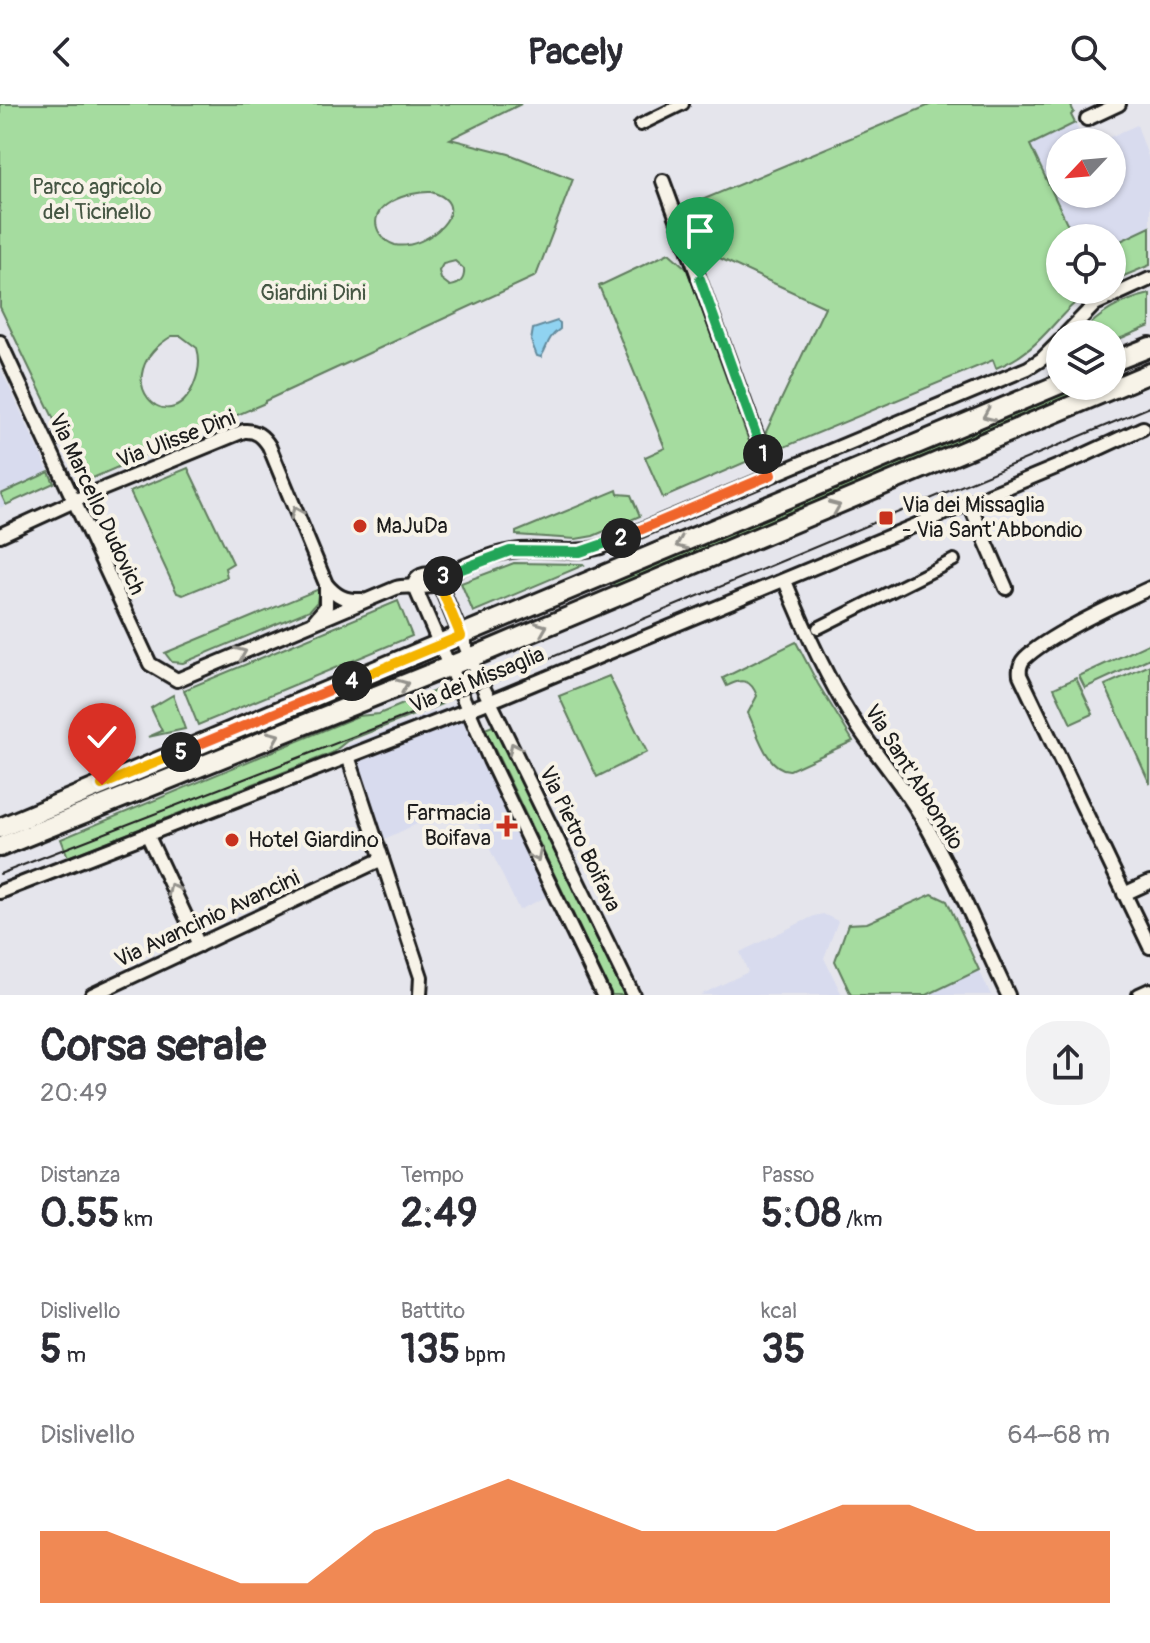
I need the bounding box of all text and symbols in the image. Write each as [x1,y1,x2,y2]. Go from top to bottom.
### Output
icon: back [40,30,84,74]
text: Pacely [527,30,623,75]
icon: search [1066,30,1110,74]
north arrow [1046,128,1126,208]
map controls [1046,128,1126,400]
park label: Parco agricolo del Ticinello [32,173,162,226]
pin [666,197,734,279]
icon: arrive [678,209,722,253]
button: locate [1046,224,1126,304]
park label: Giardini Dini [260,279,366,307]
button: layers [1046,320,1126,400]
street label: Via Ulisse Dini [113,404,239,474]
one-way arrow [982,405,996,421]
street label: Via Marcello Dudovich [43,409,151,599]
pin: 1 [743,434,783,474]
text: 1 [759,440,767,468]
place label: Via dei Missaglia - Via Sant'Abbondio [902,491,1083,544]
one-way arrow [827,500,841,516]
one-way arrow [290,506,306,520]
marker: Via dei Missaglia - Via Sant'Abbondio [877,509,895,527]
place label: MaJuDa [376,512,448,540]
marker: MaJuDa [351,517,369,535]
pin: 2 [601,518,641,558]
text: 2 [615,524,627,552]
one-way arrow [675,534,689,550]
pin: 3 [423,556,463,596]
text: 3 [437,562,449,590]
one-way arrow [534,622,548,638]
street label: Via dei Missaglia [406,640,548,720]
one-way arrow [233,646,247,663]
pin: 4 [332,661,372,701]
text: 4 [346,667,358,695]
one-way arrow [395,678,409,694]
street label: Via Sant'Abbondio [858,699,970,855]
pin [68,703,136,785]
icon: check [80,715,124,759]
one-way arrow [266,731,280,747]
pin: 5 [161,732,201,772]
text: 5 [175,738,187,766]
one-way arrow [508,742,524,757]
street label: Via Pietro Boifava [533,762,627,916]
place label: Farmacia Boifava [406,799,491,852]
marker: Farmacia Boifava [498,817,516,835]
place label: Hotel Giardino [248,826,379,854]
marker: Hotel Giardino [223,831,241,849]
one-way arrow [526,848,542,863]
street label: Via Avancinio Avancini [110,864,304,974]
one-way arrow [167,883,183,898]
text: Corsa serale [40,1019,266,1074]
button: share [1026,1021,1110,1105]
text: 20:49 [40,1077,108,1109]
text: Distanza [40,1161,120,1189]
text: Tempo [401,1161,464,1189]
text: Passo [761,1161,814,1189]
text: 0.55 [40,1189,119,1238]
text: 2:49 [401,1189,478,1238]
text: 5:08 [761,1189,841,1238]
text: km [119,1205,153,1233]
text: /km [841,1205,883,1233]
text: Dislivello [40,1297,120,1325]
text: Battito [401,1297,465,1325]
text: kcal [761,1297,797,1325]
text: 5 [40,1325,62,1374]
text: 135 [401,1325,460,1374]
text: 35 [761,1325,805,1374]
text: m [62,1341,86,1369]
text: bpm [460,1341,506,1369]
text: Dislivello [40,1419,135,1451]
text: 64–68 m [1008,1419,1110,1451]

